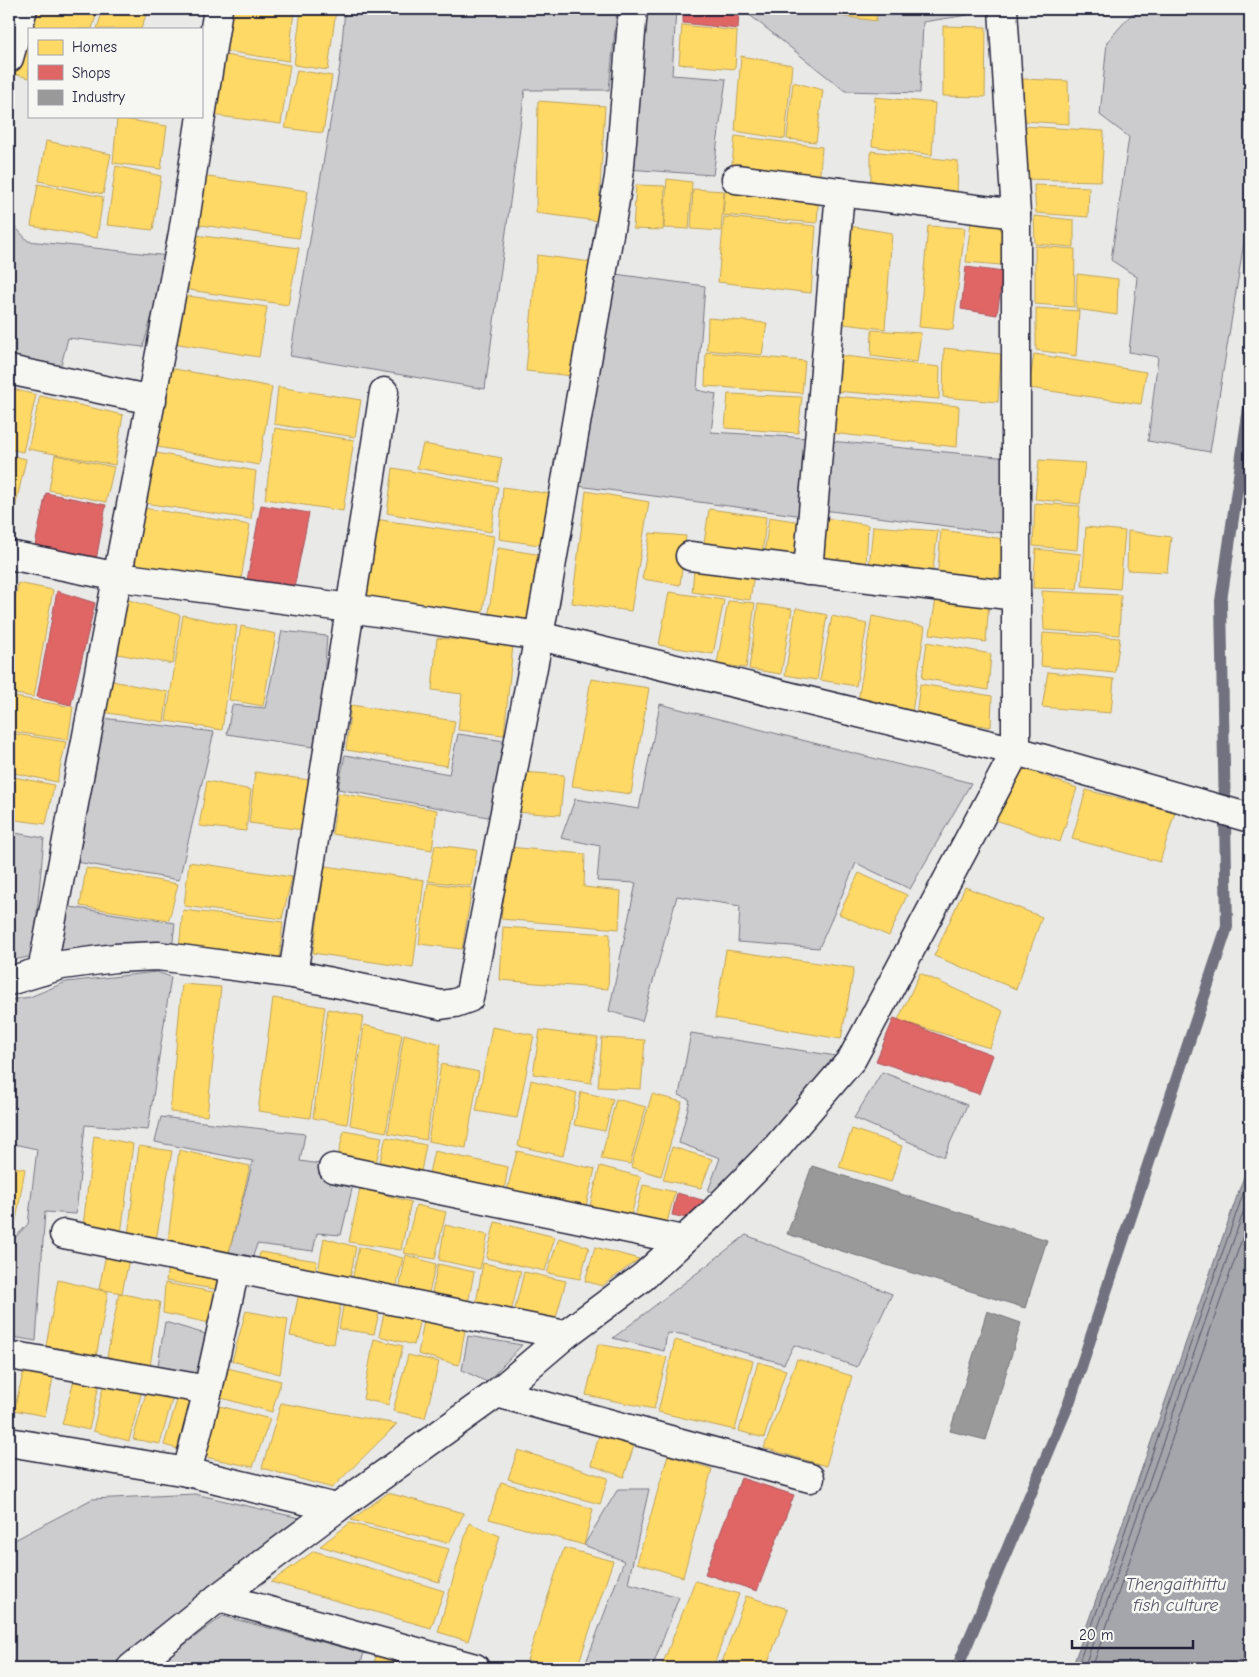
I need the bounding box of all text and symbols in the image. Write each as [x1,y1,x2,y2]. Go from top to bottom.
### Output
legend [28,28,202,118]
text: Homes [72,38,117,56]
text: Shops [72,64,110,82]
text: Industry [72,88,125,106]
water label: Thengaithittu fish culture [1125,1574,1227,1616]
scale bar [1072,1617,1193,1649]
text: 20 m [1079,1626,1113,1644]

